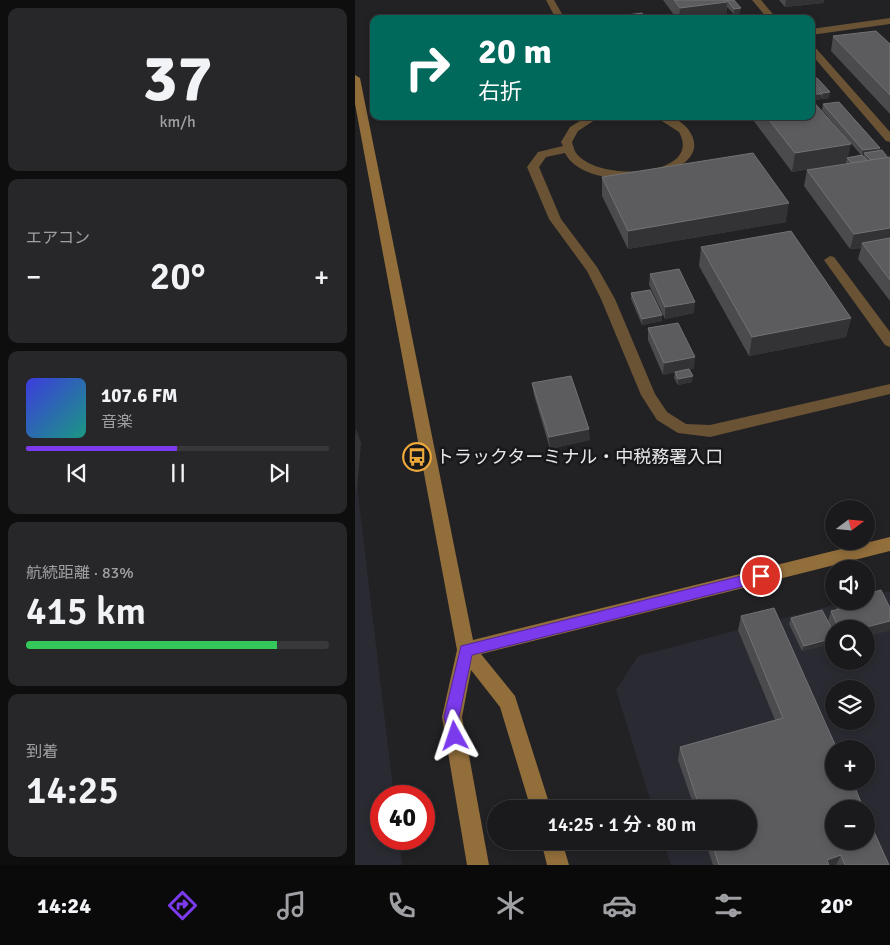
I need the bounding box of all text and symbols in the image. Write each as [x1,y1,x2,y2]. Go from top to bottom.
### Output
text: 20 m [478,30,552,73]
icon: right [395,35,460,100]
text: 37 [142,39,213,119]
text: 右折 [478,78,522,105]
text: km/h [159,112,196,132]
text: エアコン [26,228,90,248]
text: 20° [150,253,205,300]
text: − [26,260,41,294]
text: + [314,260,329,294]
text: 107.6 FM [101,384,178,408]
text: 音楽 [101,412,133,432]
bus stop icon: トラックターミナル・中税務署入口 [402,442,432,472]
place label: トラックターミナル・中税務署入口 [436,446,723,468]
icon: previous [63,459,91,487]
icon: pause [164,459,192,487]
icon: next [265,459,293,487]
north arrow [825,500,875,550]
map controls [825,500,875,850]
pin [740,555,782,597]
button: sound [825,560,875,610]
icon: arrive [747,562,775,590]
text: 航続距離 · 83% [26,563,134,583]
text: 415 km [26,588,146,635]
button: search [825,620,875,670]
button: layers [825,680,875,730]
position arrow [428,709,480,761]
button: + [825,740,875,790]
text: 到着 [26,742,58,762]
text: 14:25 [26,767,119,814]
speed limit sign: 40 [370,785,435,850]
button: − [825,800,875,850]
text: 14:25 · 1 分 · 80 m [548,813,696,837]
icon: directions [165,888,200,923]
icon: music [274,888,309,923]
icon: phone [384,888,419,923]
icon: climate [493,888,528,923]
icon: car [602,888,637,923]
icon: filters [711,888,746,923]
text: 14:24 [37,892,91,919]
text: 20° [820,892,853,919]

